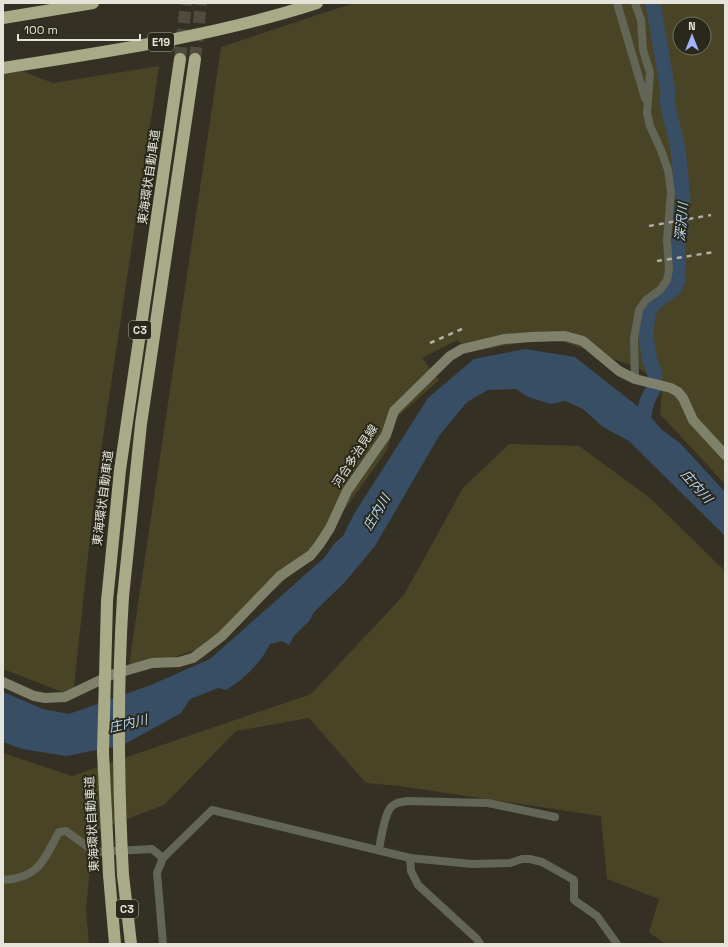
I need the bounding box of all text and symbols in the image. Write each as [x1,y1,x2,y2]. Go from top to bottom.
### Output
scale bar [18,16,140,42]
north arrow [672,16,712,56]
text: N [688,19,696,33]
text: 100 m [24,22,58,38]
road number: E19 [148,33,174,51]
street label: 東海環状自動車道 [134,128,164,226]
water label: 深沢川 [671,200,692,242]
road number: C3 [129,321,151,339]
street label: 河合多治見線 [329,421,381,491]
street label: 東海環状自動車道 [89,449,117,547]
water label: 庄内川 [677,466,717,508]
water label: 庄内川 [359,489,395,533]
water label: 庄内川 [107,710,151,736]
street label: 東海環状自動車道 [81,776,103,872]
road number: C3 [116,900,138,918]

